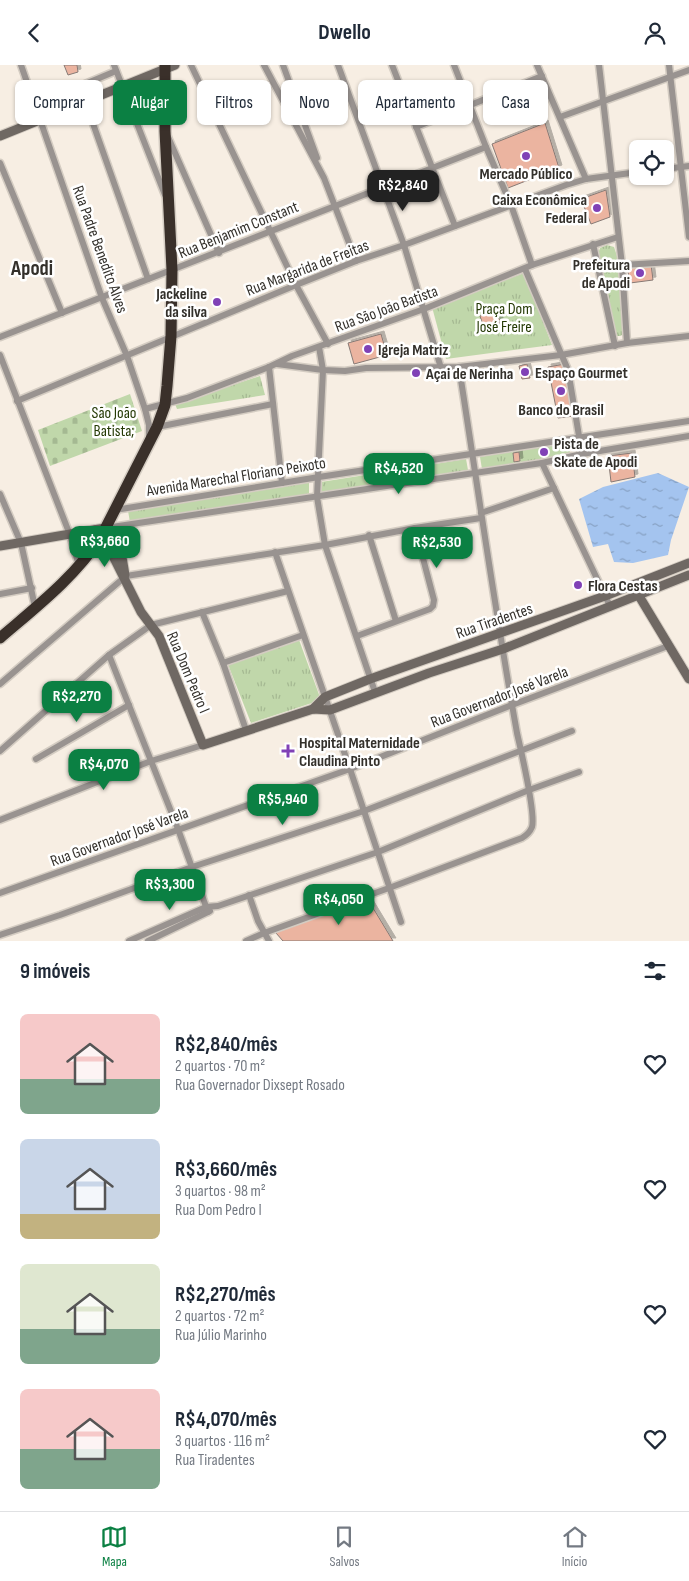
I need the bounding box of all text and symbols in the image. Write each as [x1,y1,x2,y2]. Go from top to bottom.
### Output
icon: back [20,19,48,47]
text: Dwello [318,19,371,46]
icon: person [641,19,669,47]
chip: Comprar [15,80,103,125]
chip: Alugar [113,80,187,125]
chip: Filtros [197,80,271,125]
chip: Novo [281,80,348,125]
chip: Apartamento [358,80,473,125]
chip: Casa [483,80,548,125]
map controls [629,140,674,185]
button: locate [629,140,674,185]
marker: Mercado Público [520,150,532,162]
place label: Mercado Público [480,165,572,184]
pin: R$2,840 [357,169,449,212]
text: R$2,840 [378,176,428,195]
street label: Rua Padre Benedito Alves [68,183,132,316]
place label: Caixa Econômica Federal [492,191,587,228]
street label: Rua Benjamim Constant [176,198,302,263]
marker: Caixa Econômica Federal [591,202,603,214]
street label: Rua Margarida de Freitas [243,236,372,301]
district label: Apodi [10,256,53,281]
place label: Prefeitura de Apodi [573,256,630,293]
marker: Prefeitura de Apodi [634,267,646,279]
street label: Rua São João Batista [332,282,441,337]
place label: Jackeline da silva [155,285,207,322]
marker: Jackeline da silva [211,296,223,308]
park label: Praça Dom José Freire [475,300,532,337]
place label: Igreja Matriz [378,341,448,360]
marker: Igreja Matriz [362,343,374,355]
place label: Espaço Gourmet [535,364,628,383]
place label: Açai de Nerinha [425,365,513,384]
marker: Espaço Gourmet [519,366,531,378]
marker: Açai de Nerinha [410,367,422,379]
marker: Banco do Brasil [555,385,567,397]
place label: Banco do Brasil [518,401,604,420]
park label: São João Batista; [92,404,136,441]
place label: Pista de Skate de Apodi [554,435,637,472]
marker: Pista de Skate de Apodi [538,446,550,458]
pin: R$4,520 [353,453,445,495]
street label: Avenida Marechal Floriano Peixoto [144,454,327,501]
text: R$4,520 [375,459,423,478]
pin: R$3,660 [59,525,151,568]
pin: R$2,530 [391,527,483,569]
text: R$3,660 [80,532,130,551]
text: R$2,530 [413,533,461,552]
place label: Flora Cestas [588,577,658,596]
marker: Flora Cestas [572,579,584,591]
street label: Rua Tiradentes [454,599,536,643]
street label: Rua Dom Pedro I [162,629,213,716]
street label: Rua Governador José Varela [428,663,571,732]
pin: R$2,270 [31,681,123,723]
text: R$2,270 [53,687,101,706]
place label: Hospital Maternidade Claudina Pinto [299,734,420,771]
marker: Hospital Maternidade Claudina Pinto [281,744,295,758]
pin: R$4,070 [58,749,150,791]
text: R$4,070 [79,755,129,774]
pin: R$5,940 [237,783,329,826]
text: R$5,940 [258,790,308,809]
street label: Rua Governador José Varela [48,804,191,871]
pin: R$3,300 [124,869,216,911]
text: R$3,300 [145,875,195,894]
pin: R$4,050 [293,883,385,926]
text: R$4,050 [314,890,364,909]
icon: filters [641,957,669,985]
text: 9 imóveis [20,959,90,984]
text: R$2,840/mês [175,1032,277,1057]
icon: home [60,1034,120,1094]
icon: heart [641,1050,669,1078]
text: 2 quartos · 70 m² [175,1057,265,1076]
text: Rua Governador Dixsept Rosado [175,1076,345,1095]
text: R$3,660/mês [175,1157,277,1182]
icon: home [60,1159,120,1219]
icon: heart [641,1175,669,1203]
text: 3 quartos · 98 m² [175,1182,266,1201]
text: Rua Dom Pedro I [175,1201,262,1220]
text: R$2,270/mês [175,1282,276,1307]
icon: home [60,1284,120,1344]
icon: heart [641,1300,669,1328]
text: 2 quartos · 72 m² [175,1307,265,1326]
text: Rua Júlio Marinho [175,1326,267,1345]
text: R$4,070/mês [175,1407,277,1432]
icon: home [60,1409,120,1469]
icon: heart [641,1425,669,1453]
text: 3 quartos · 116 m² [175,1432,270,1451]
text: Rua Tiradentes [175,1451,255,1470]
tab: Mapa [100,1523,128,1570]
tab: Salvos [329,1523,360,1570]
tab: Início [561,1523,589,1570]

